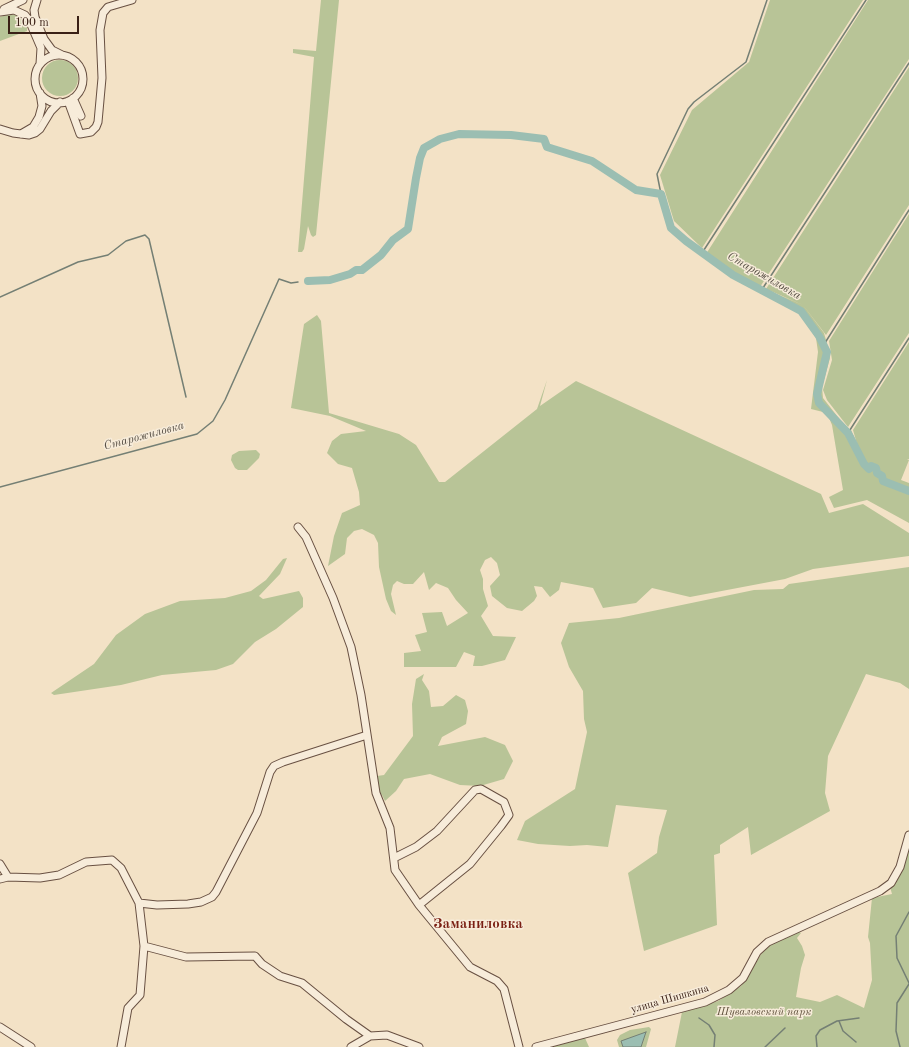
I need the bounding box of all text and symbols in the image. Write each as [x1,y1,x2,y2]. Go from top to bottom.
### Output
scale bar [10,8,81,34]
text: 100 m [15,17,49,29]
water label: Старожиловка [725,249,803,303]
water label: Старожиловка [102,418,186,454]
district label: Заманиловка [433,915,523,933]
street label: улица Шишкина [629,982,711,1016]
park label: Шуваловский парк [717,1005,811,1019]

